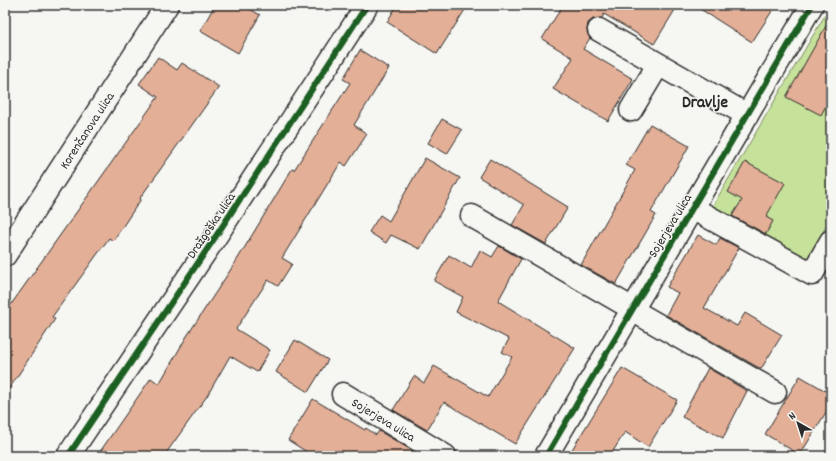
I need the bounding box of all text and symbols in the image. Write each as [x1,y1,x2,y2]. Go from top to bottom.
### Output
street label: Korenčanova ulica [56,88,121,174]
district label: Dravlje [682,92,729,116]
street label: Dražgoška ulica [183,189,242,263]
street label: Sojerjeva ulica [645,190,698,262]
street label: Sojerjeva ulica [347,394,419,448]
north arrow [778,403,818,443]
text: N [786,409,801,425]

